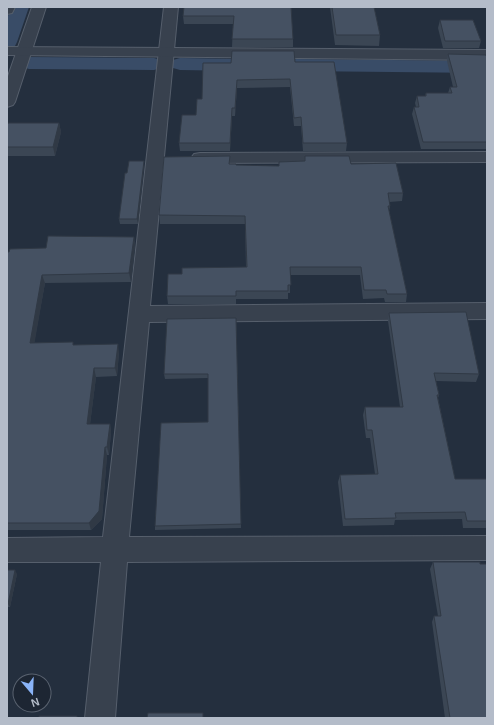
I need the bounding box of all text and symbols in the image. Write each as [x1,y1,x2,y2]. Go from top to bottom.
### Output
north arrow [12,673,52,713]
text: N [29,695,41,709]

